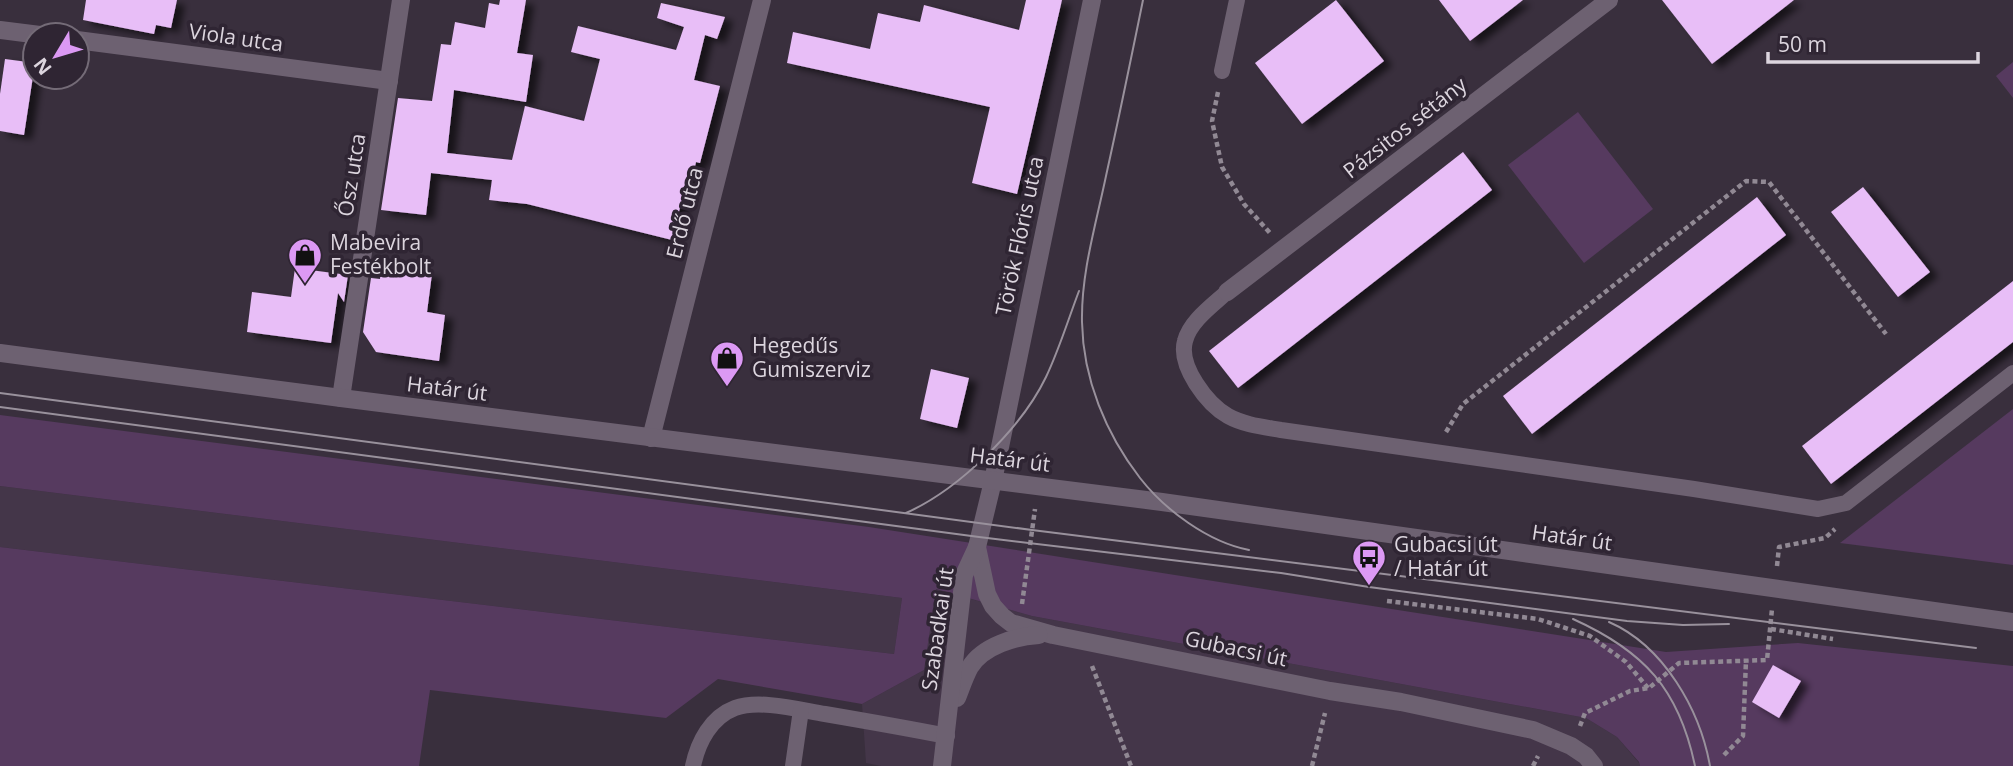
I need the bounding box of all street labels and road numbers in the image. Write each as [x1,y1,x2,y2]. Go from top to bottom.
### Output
street label: Viola utca [187,17,285,57]
street label: Pázsitos sétány [1337,70,1472,184]
street label: Ősz utca [331,131,371,218]
street label: Török Flóris utca [988,154,1050,318]
street label: Erdő utca [659,164,709,261]
street label: Határ út [405,369,489,407]
street label: Határ út [968,440,1052,478]
street label: Határ út [1530,518,1614,556]
street label: Szabadkai út [915,565,960,692]
street label: Gubacsi út [1183,624,1290,673]

